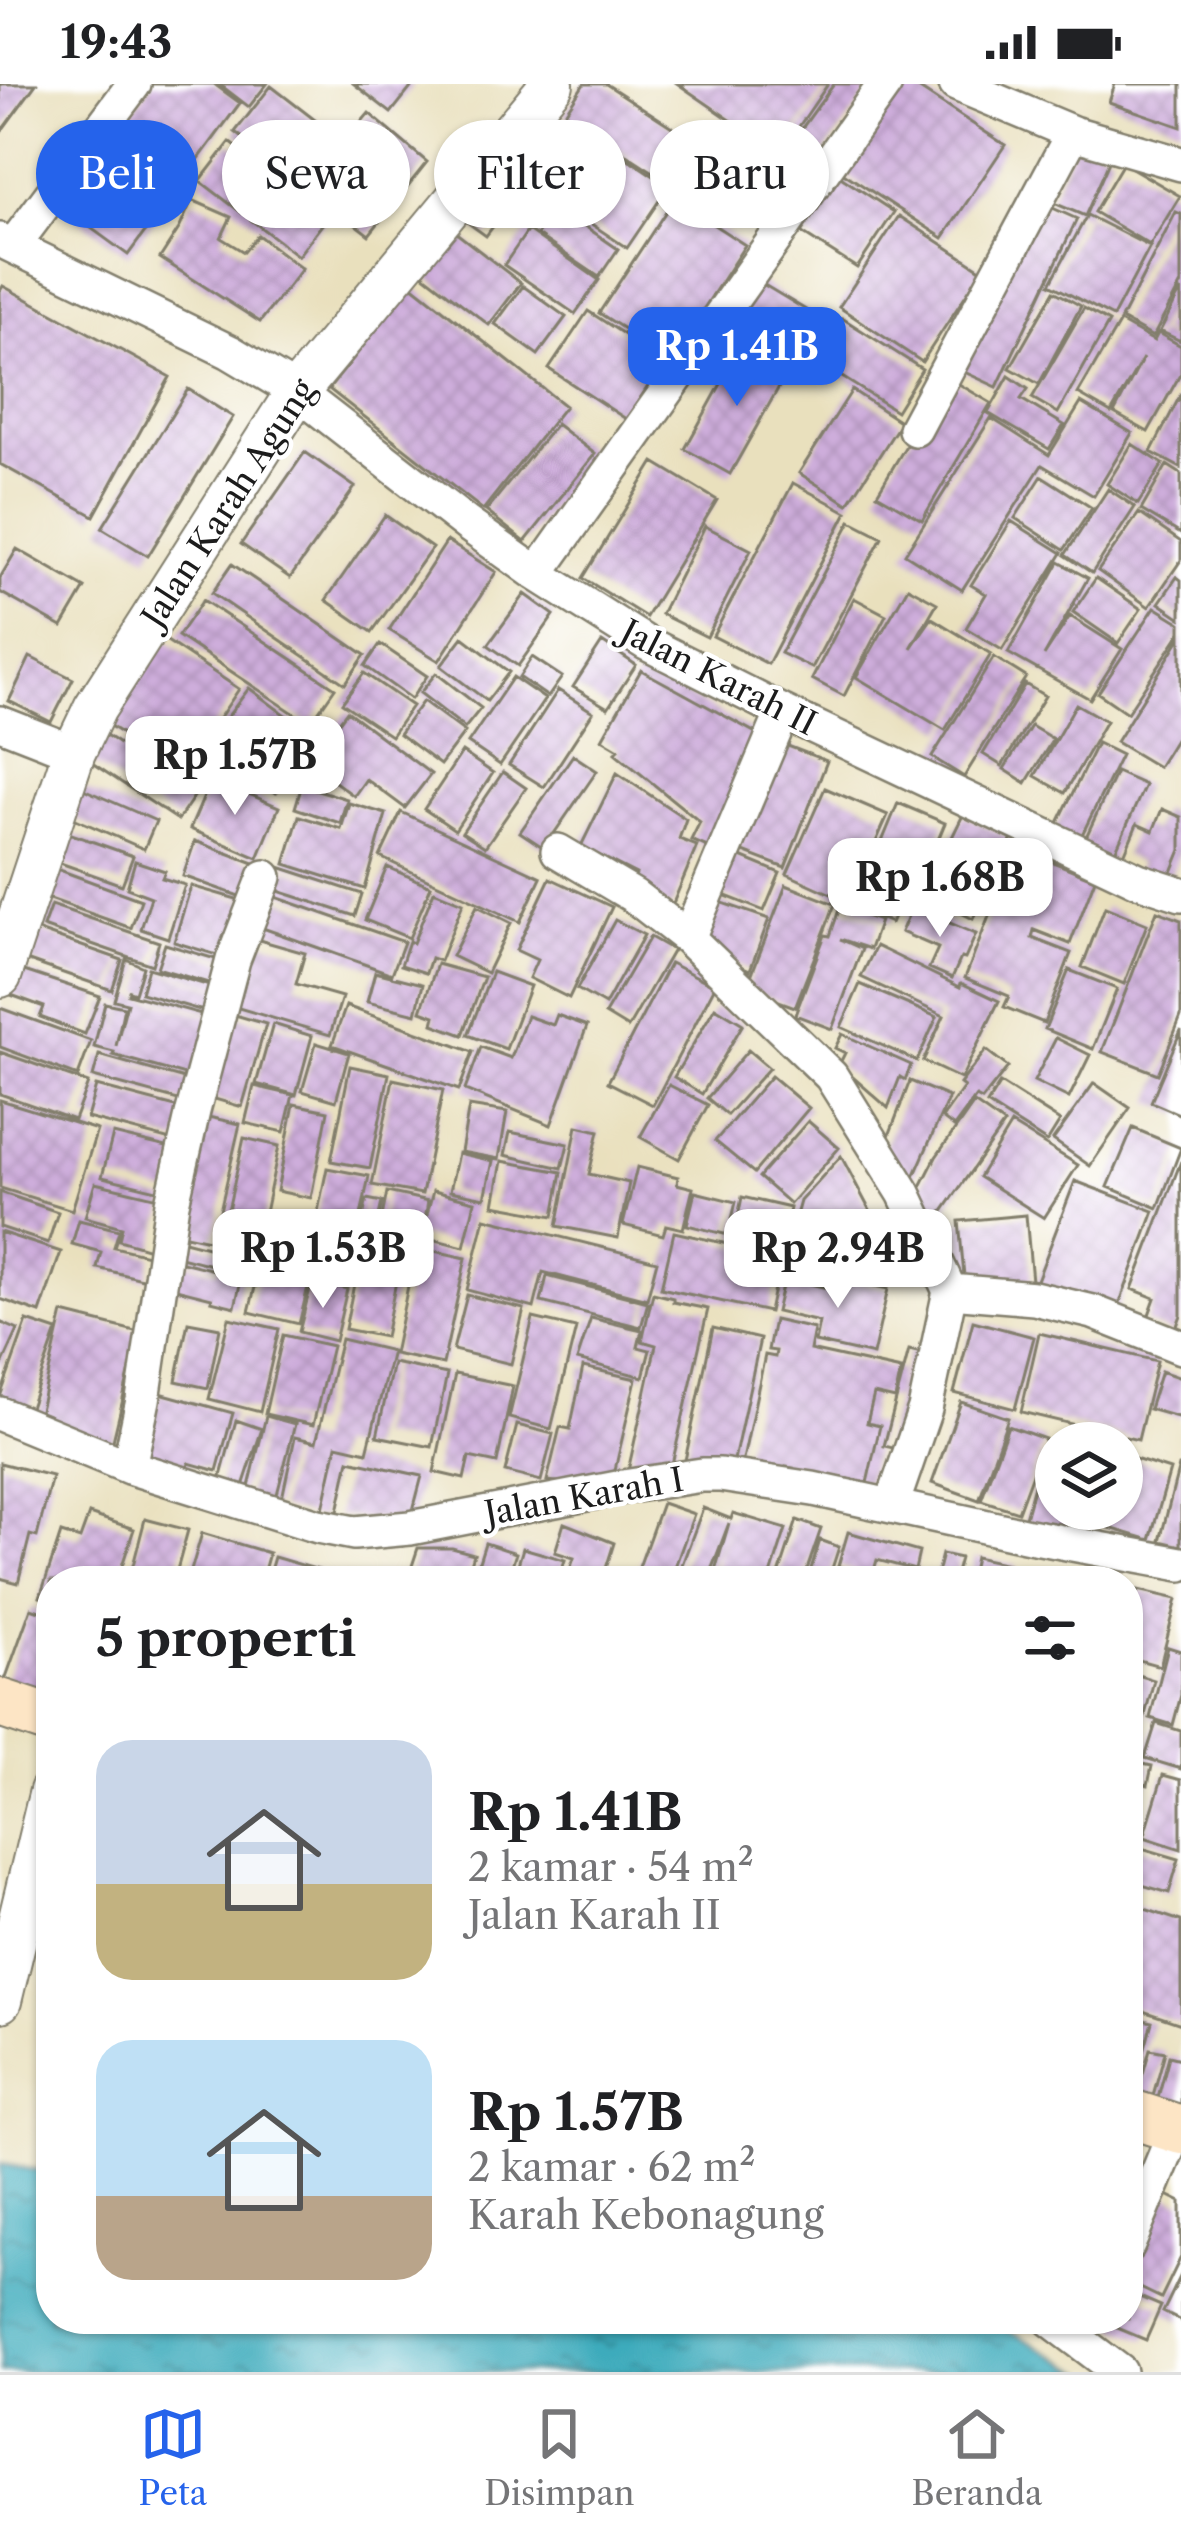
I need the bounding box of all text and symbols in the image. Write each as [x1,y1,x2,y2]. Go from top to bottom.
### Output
text: 19:43 [60,14,173,70]
chip: Beli [36,120,198,228]
chip: Sewa [222,120,410,228]
chip: Filter [434,120,626,228]
chip: Baru [650,120,829,228]
pin: Rp 1.41B [613,307,861,409]
text: Rp 1.41B [655,322,819,370]
street label: Jalan Karah Agung [130,371,324,639]
street label: Jalan Karah II [610,608,823,744]
pin: Rp 1.57B [111,716,359,818]
text: Rp 1.57B [152,731,318,779]
pin: Rp 1.68B [816,838,1064,940]
text: Rp 1.68B [855,853,1025,901]
pin: Rp 1.53B [199,1209,447,1311]
pin: Rp 2.94B [714,1209,962,1311]
text: Rp 1.53B [240,1224,406,1272]
text: Rp 2.94B [751,1224,925,1272]
map controls [1035,1422,1143,1530]
button: layers [1035,1422,1143,1530]
street label: Jalan Karah I [476,1459,687,1535]
icon: filters [1017,1605,1083,1671]
text: 5 properti [96,1607,356,1669]
text: Rp 1.41B [468,1781,682,1843]
icon: home [192,1788,336,1932]
text: 2 kamar · 54 m² [468,1843,754,1891]
text: Jalan Karah II [468,1891,721,1939]
text: Rp 1.57B [468,2081,684,2143]
icon: home [192,2088,336,2232]
text: 2 kamar · 62 m² [468,2143,755,2191]
text: Karah Kebonagung [468,2191,824,2239]
tab: Peta [139,2401,207,2514]
tab: Disimpan [484,2401,635,2514]
tab: Beranda [912,2401,1042,2514]

